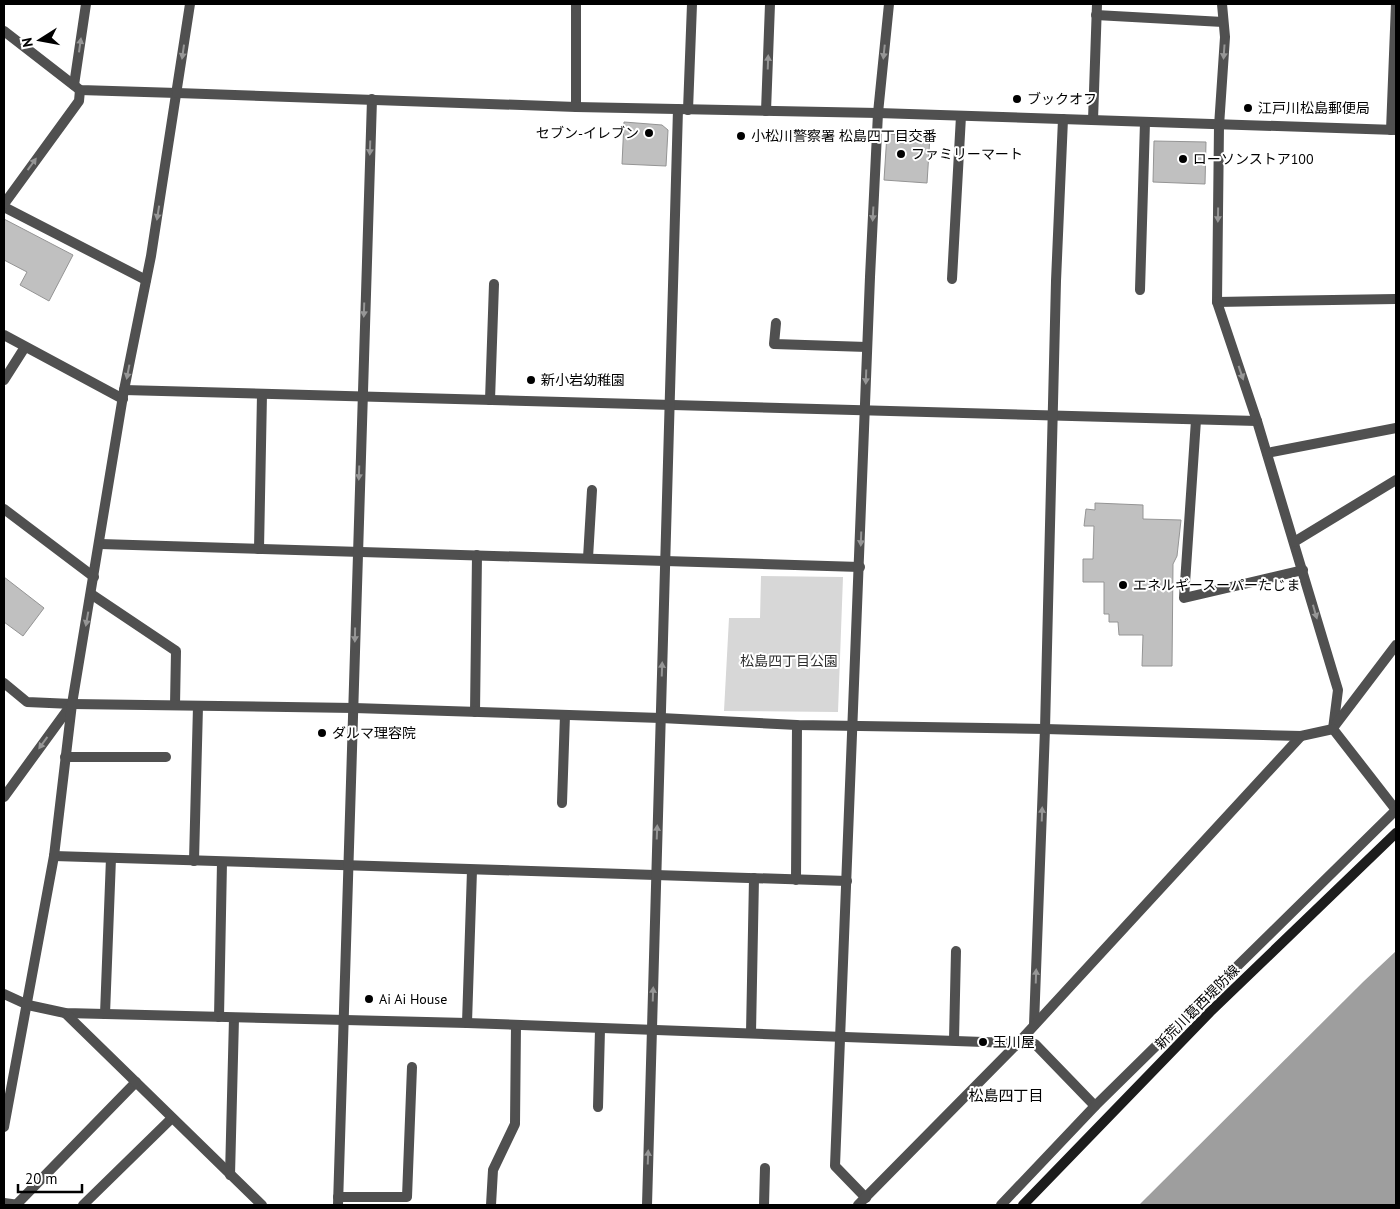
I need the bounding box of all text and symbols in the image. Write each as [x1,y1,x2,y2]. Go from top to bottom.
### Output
north arrow [15,15,65,65]
text: N [18,36,37,49]
one-way arrow [77,36,85,52]
one-way arrow [179,44,187,60]
one-way arrow [880,45,888,61]
one-way arrow [1220,45,1228,61]
one-way arrow [764,54,772,70]
place label: ブックオフ [1027,90,1097,108]
marker: ブックオフ [1011,93,1023,105]
place label: 江戸川松島郵便局 [1258,99,1370,117]
marker: 江戸川松島郵便局 [1242,102,1254,114]
place label: セブン-イレブン [536,124,639,142]
marker: セブン-イレブン [643,127,655,139]
place label: 小松川警察署 松島四丁目交番 [751,127,937,145]
marker: 小松川警察署 松島四丁目交番 [735,130,747,142]
one-way arrow [365,140,373,156]
place label: ファミリーマート [911,145,1023,163]
marker: ファミリーマート [895,148,907,160]
place label: ローソンストア100 [1193,150,1314,168]
marker: ローソンストア100 [1177,153,1189,165]
one-way arrow [27,158,38,171]
one-way arrow [153,205,161,221]
one-way arrow [868,207,876,223]
one-way arrow [1214,207,1222,223]
one-way arrow [360,303,368,319]
one-way arrow [123,365,131,381]
one-way arrow [1237,366,1245,381]
one-way arrow [862,369,870,385]
place label: 新小岩幼稚園 [541,371,625,389]
marker: 新小岩幼稚園 [525,374,537,386]
one-way arrow [354,465,362,481]
one-way arrow [857,531,865,547]
place label: エネルギースーパーたじま [1133,576,1300,594]
marker: エネルギースーパーたじま [1117,579,1129,591]
one-way arrow [1312,604,1320,619]
one-way arrow [82,611,90,627]
one-way arrow [351,627,359,643]
park label: 松島四丁目公園 [740,652,838,670]
one-way arrow [658,661,666,677]
place label: ダルマ理容院 [332,724,416,742]
marker: ダルマ理容院 [316,727,328,739]
one-way arrow [38,736,48,750]
one-way arrow [1039,805,1047,821]
one-way arrow [654,823,662,839]
street label: 新荒川葛西堤防線 [1151,961,1243,1053]
one-way arrow [1033,968,1041,984]
one-way arrow [649,986,657,1002]
place label: Ai Ai House [379,990,447,1008]
marker: Ai Ai House [363,993,375,1005]
place label: 玉川屋 [993,1033,1035,1051]
marker: 玉川屋 [977,1036,989,1048]
district label: 松島四丁目 [968,1086,1044,1105]
one-way arrow [645,1148,653,1164]
scale bar [18,1162,81,1194]
text: 20 m [25,1169,58,1188]

